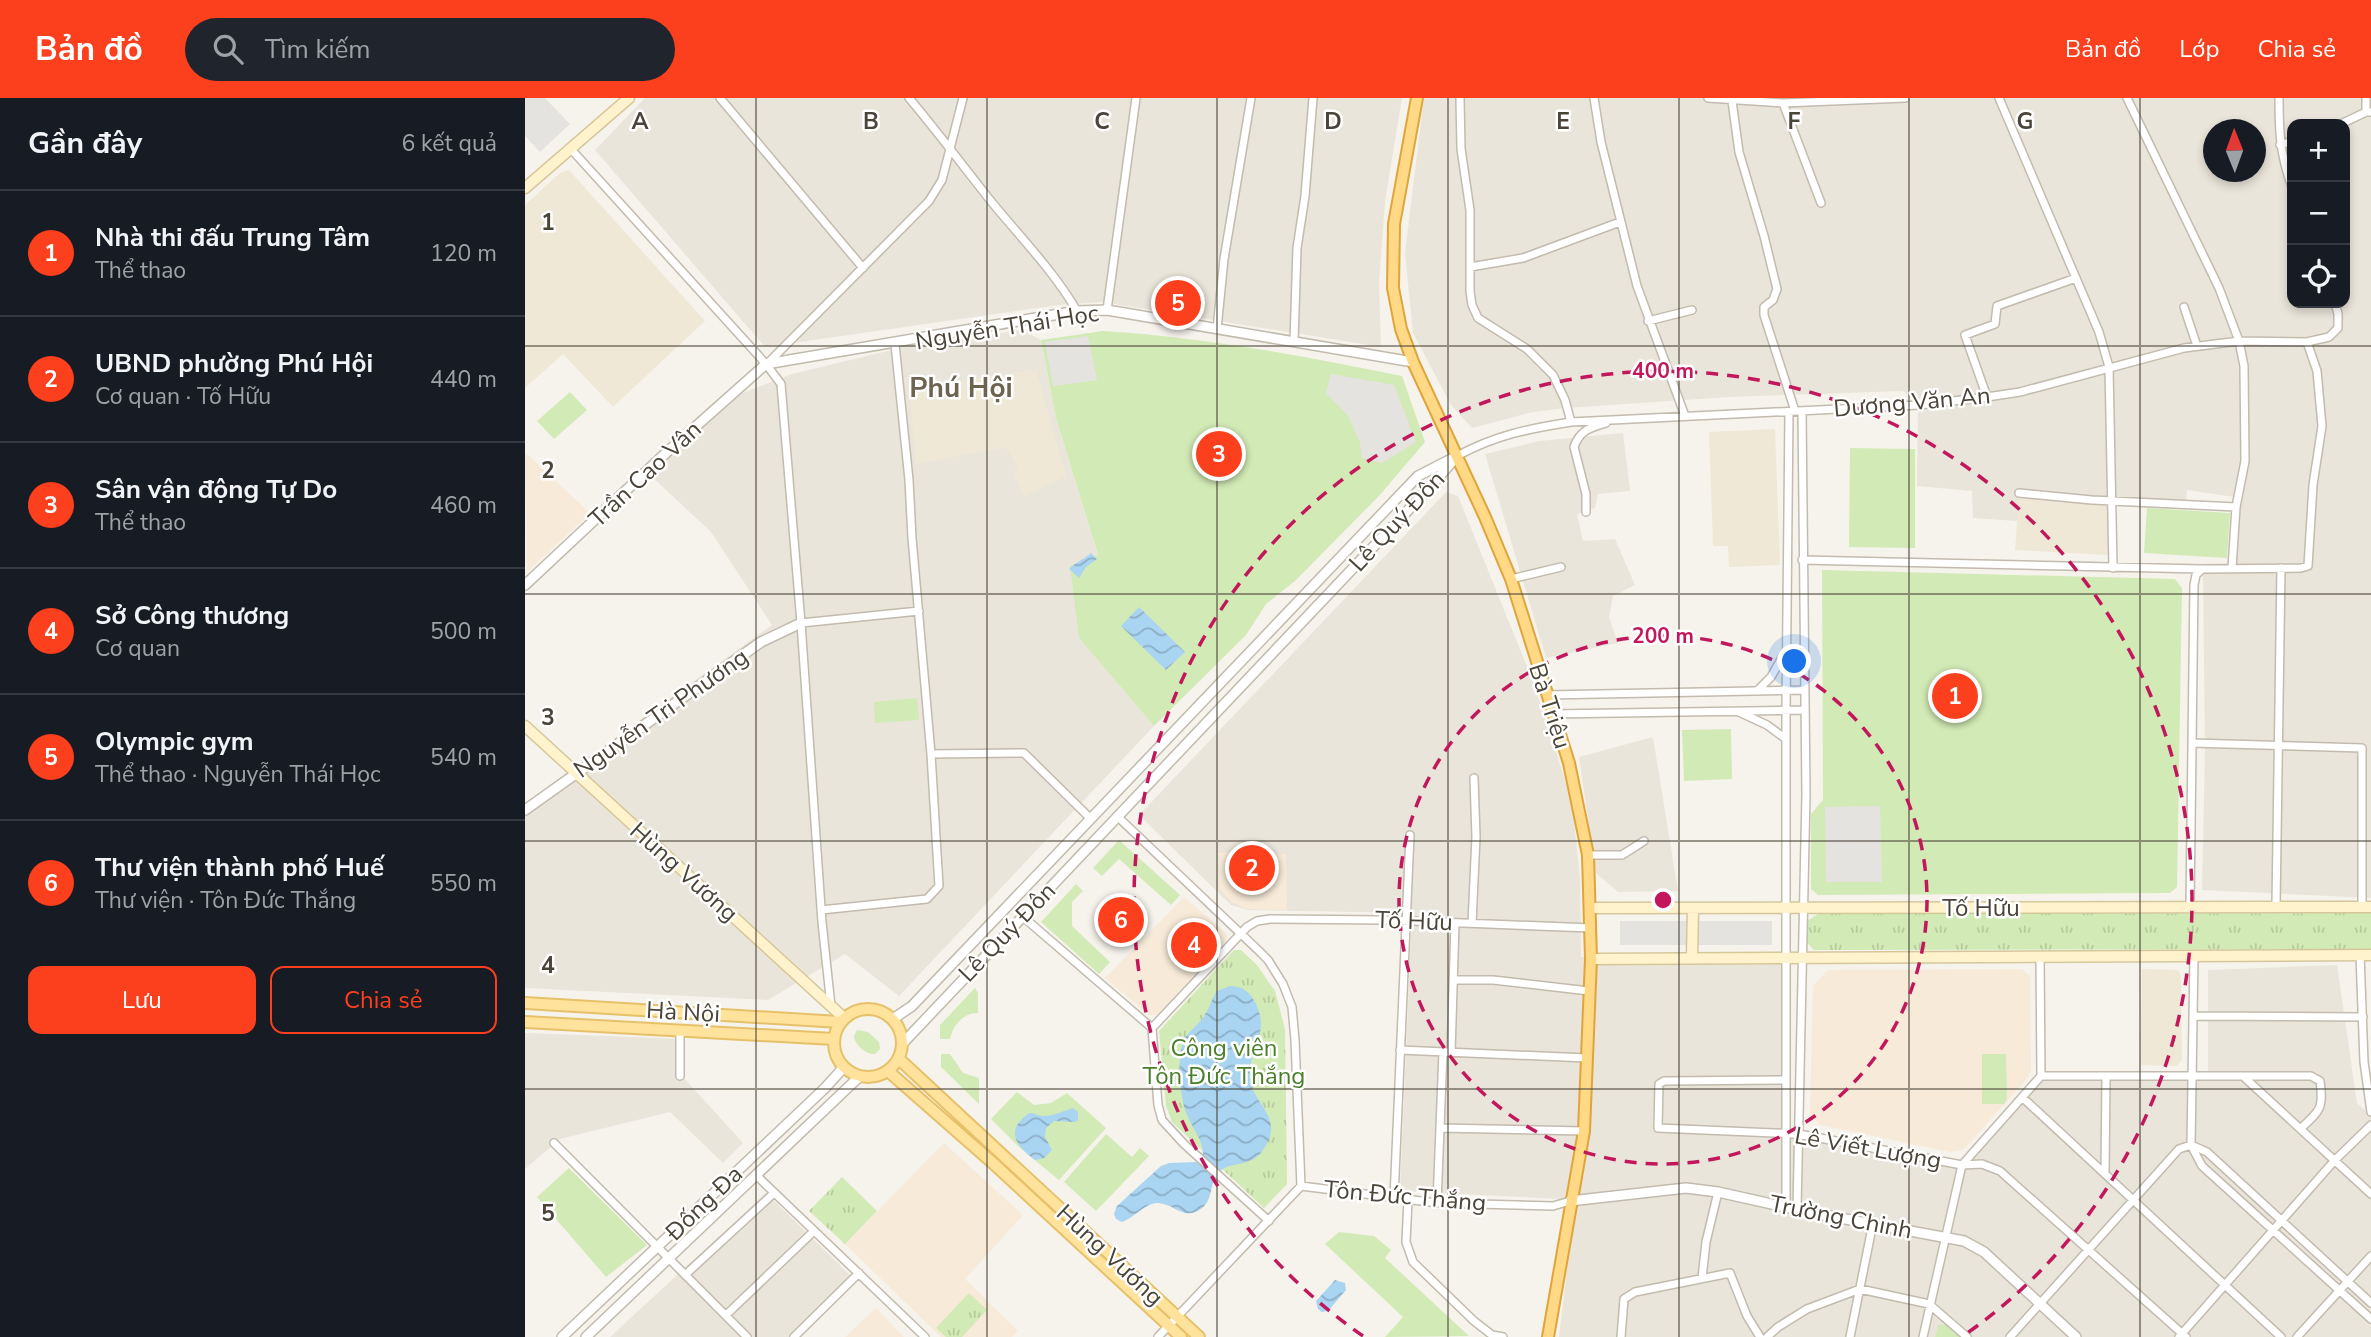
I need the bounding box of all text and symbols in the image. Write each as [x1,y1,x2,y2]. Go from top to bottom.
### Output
search box [185,18,675,81]
text: Bản đồ [35,27,143,72]
icon: search [209,30,247,68]
text: Tìm kiếm [265,32,371,67]
text: Bản đồ [2065,33,2141,65]
text: Lớp [2179,33,2219,65]
text: Chia sẻ [2257,33,2336,65]
text: A [631,106,649,137]
text: B [863,106,879,137]
text: C [1094,106,1110,137]
text: D [1324,106,1342,137]
text: E [1556,106,1570,137]
text: F [1788,106,1801,137]
text: G [2017,106,2033,137]
north arrow [2203,119,2266,182]
map controls [2287,119,2350,308]
button: + [2287,119,2350,182]
text: Gần đây [28,123,142,164]
text: 6 kết quả [401,128,497,159]
button: − [2287,182,2350,245]
text: 1 [541,207,555,238]
text: Nhà thi đấu Trung Tâm [95,220,370,255]
text: 1 [44,238,58,269]
text: 120 m [430,238,497,269]
button: locate [2287,245,2350,308]
text: Thể thao [95,255,186,286]
pin: 5 [1155,277,1201,329]
street label: Nguyễn Thái Học [913,297,1101,357]
text: UBND phường Phú Hội [95,346,373,381]
text: 400 m [1632,357,1694,385]
text: 2 [44,364,58,395]
text: 440 m [430,364,497,395]
district label: Phú Hội [909,369,1013,407]
street label: Dương Văn An [1832,379,1992,425]
text: Cơ quan · Tố Hữu [95,381,271,412]
street label: Trần Cao Vân [582,413,708,535]
pin: 3 [1196,428,1242,480]
text: 2 [541,455,555,486]
street label: Lê Quý Đôn [1342,464,1452,578]
text: Sân vận động Tự Do [95,472,337,507]
text: 3 [44,490,58,521]
text: 460 m [430,490,497,521]
text: Thể thao [95,507,186,538]
text: Sở Công thương [95,598,289,633]
text: 4 [44,616,58,647]
text: 500 m [430,616,497,647]
text: 200 m [1632,622,1694,650]
text: Cơ quan [95,633,180,664]
street label: Nguyễn Tri Phương [567,641,755,785]
your location [1777,644,1811,678]
street label: Bà Triệu [1521,659,1579,753]
pin: 1 [1932,670,1978,722]
text: 3 [541,702,555,733]
text: Olympic gym [95,724,254,759]
text: 5 [44,742,58,773]
text: 540 m [430,742,497,773]
text: Thể thao · Nguyễn Thái Học [95,759,381,790]
street label: Hùng Vương [623,815,745,929]
pin: 2 [1229,842,1275,894]
text: Thư viện thành phố Huế [95,850,384,885]
text: 6 [44,868,58,899]
text: 550 m [430,868,497,899]
street label: Lê Quý Đôn [951,875,1063,989]
text: Thư viện · Tôn Đức Thắng [95,885,356,916]
centre of rings [1651,888,1675,912]
street label: Tố Hữu [1942,892,2020,924]
pin: 6 [1098,894,1144,946]
street label: Tố Hữu [1375,904,1453,938]
pin: 4 [1171,919,1217,971]
text: 4 [541,950,555,981]
button: Lưu [28,966,256,1034]
button: Chia sẻ [270,966,497,1034]
street label: Hà Nội [645,994,721,1030]
park label: Công viên Tôn Đức Thắng [1143,1032,1305,1092]
street label: Lê Viết Lượng [1792,1119,1944,1177]
street label: Đống Đa [658,1158,749,1248]
street label: Tôn Đức Thắng [1323,1173,1487,1219]
street label: Trường Chinh [1767,1188,1915,1246]
street label: Hùng Vương [1050,1197,1170,1313]
text: 5 [541,1198,555,1229]

